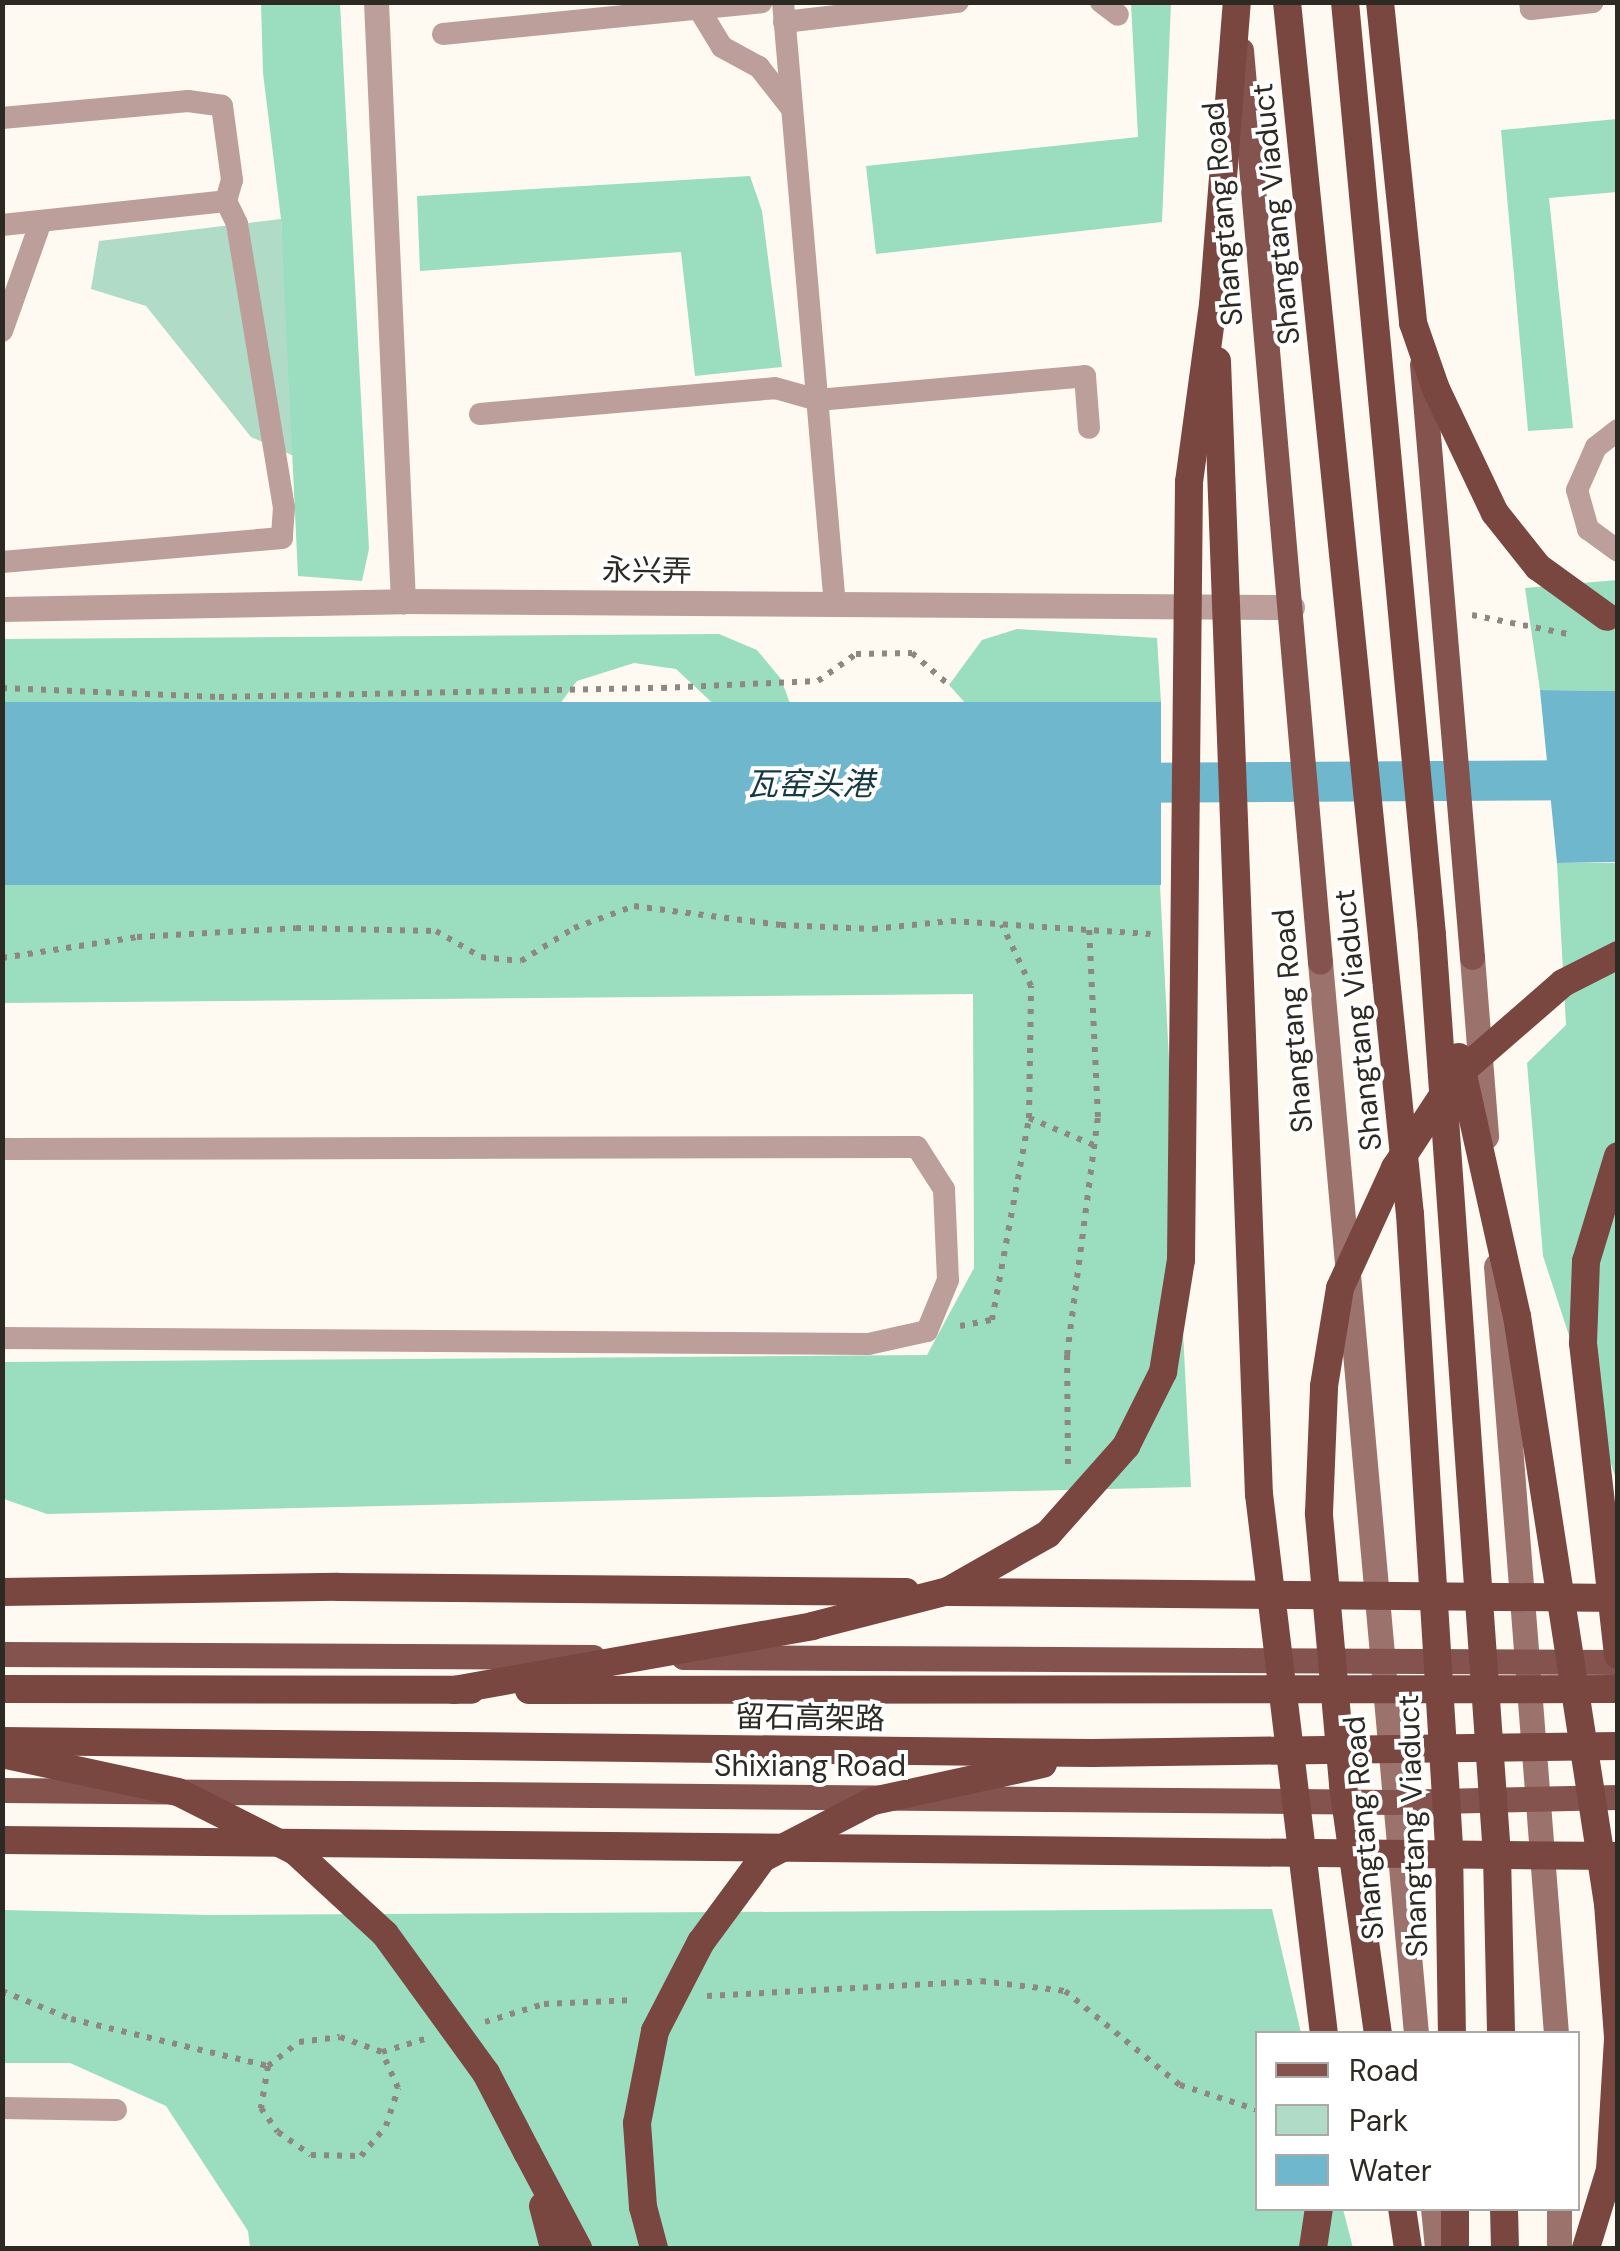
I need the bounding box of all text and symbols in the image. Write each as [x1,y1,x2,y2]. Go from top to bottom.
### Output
street label: Shangtang Viaduct [1244,81,1308,347]
street label: Shangtang Road [1195,100,1251,328]
street label: 永兴弄 [602,552,692,590]
water label: 瓦窑头港 [746,765,874,803]
street label: Shangtang Viaduct [1326,887,1390,1153]
street label: Shangtang Road [1265,907,1321,1135]
street label: Shangtang Viaduct [1390,1694,1436,1958]
street label: 留石高架路 [735,1699,885,1737]
street label: Shangtang Road [1336,1714,1392,1942]
street label: Shixiang Road [714,1748,906,1784]
legend [1255,2031,1580,2211]
text: Road [1349,2051,1419,2090]
text: Park [1349,2101,1408,2140]
text: Water [1349,2151,1432,2190]

